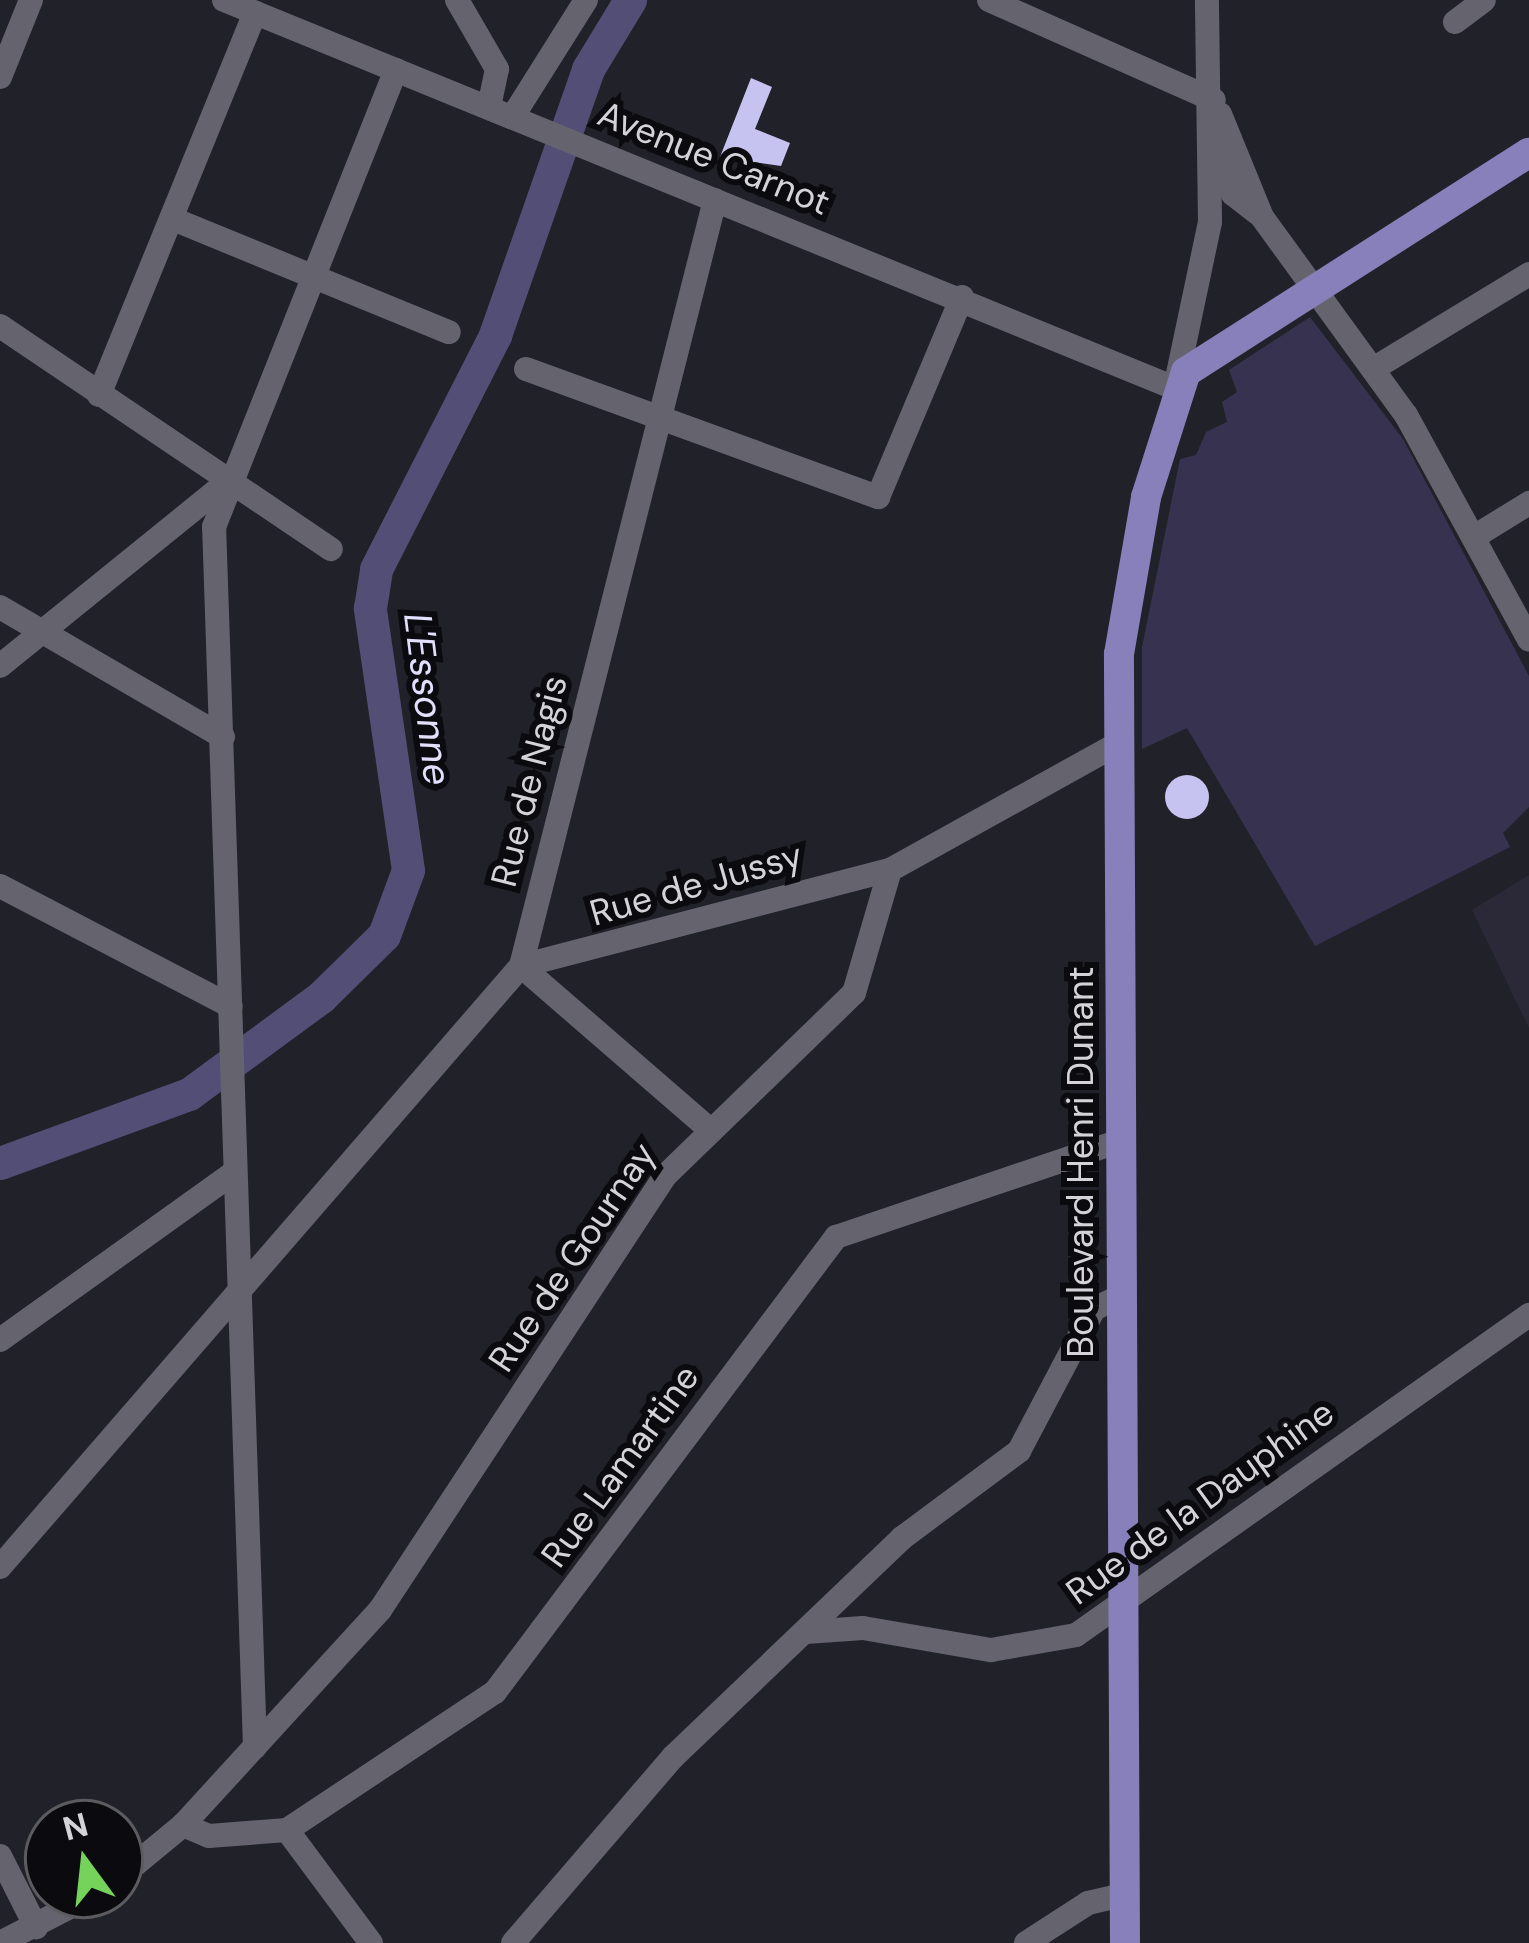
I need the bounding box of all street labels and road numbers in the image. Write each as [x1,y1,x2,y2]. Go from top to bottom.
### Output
street label: Avenue Carnot [592,92,836,224]
street label: Rue de Nagis [482,671,576,891]
street label: Rue de Jussy [585,833,807,935]
street label: Boulevard Henri Dunant [1059,966,1103,1358]
street label: Rue de Gournay [479,1134,665,1380]
street label: Rue Lamartine [532,1356,708,1576]
street label: Rue de la Dauphine [1058,1391,1342,1613]

